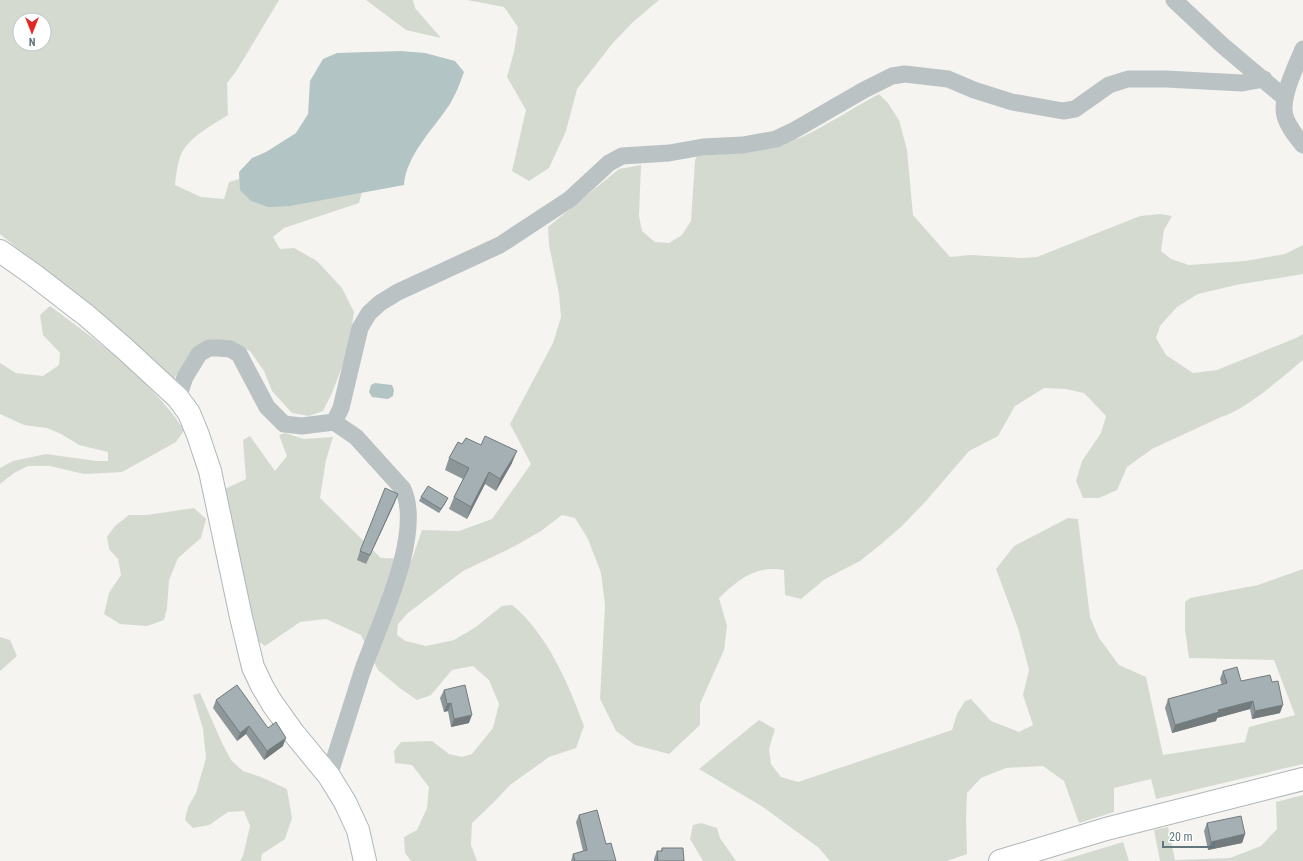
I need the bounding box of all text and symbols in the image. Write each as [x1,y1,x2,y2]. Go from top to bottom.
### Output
north arrow [12,12,52,52]
text: N [28,35,35,48]
scale bar [1163,823,1214,849]
text: 20 m [1169,830,1193,844]

